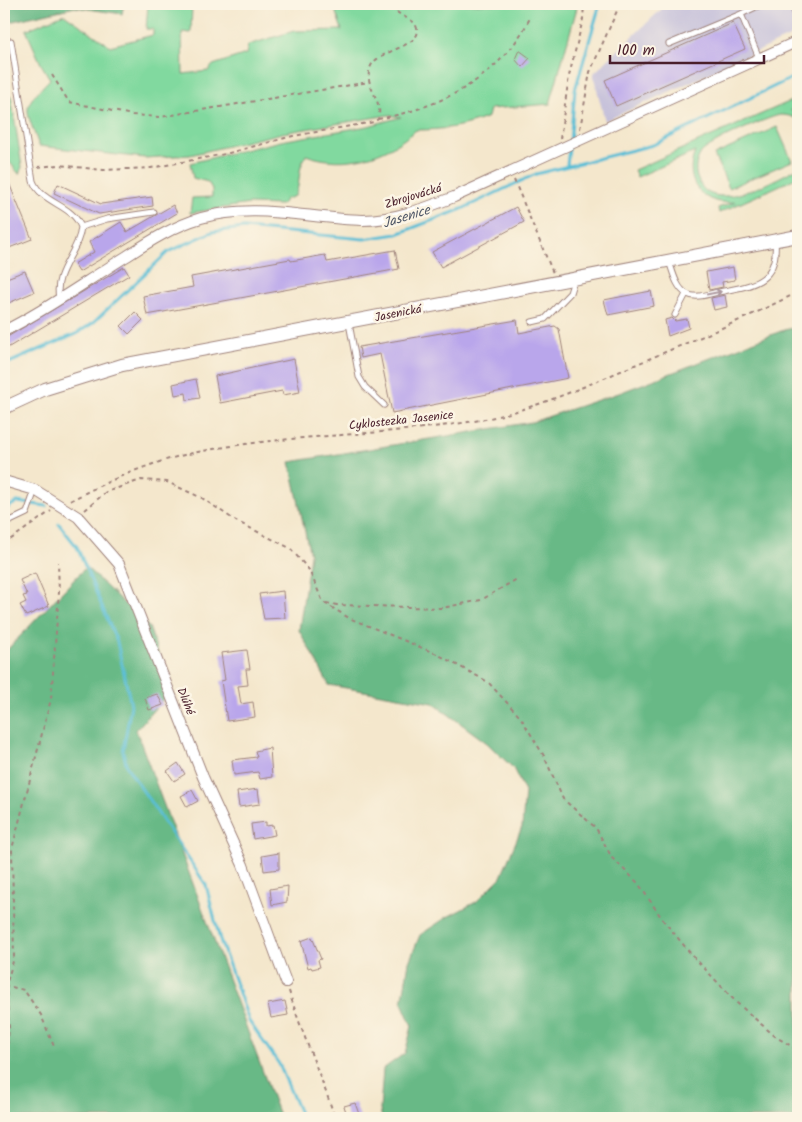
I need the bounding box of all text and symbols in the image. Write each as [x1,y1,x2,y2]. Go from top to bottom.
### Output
scale bar [610,32,763,64]
text: 100 m [617,39,655,63]
street label: Zbrojovácká [382,178,445,214]
water label: Jasenice [380,199,434,235]
one-way arrow [706,287,722,297]
street label: Jasenická [373,299,425,327]
street label: Cyklostezka Jasenice [348,405,455,435]
street label: Dlúhé [171,685,200,718]

